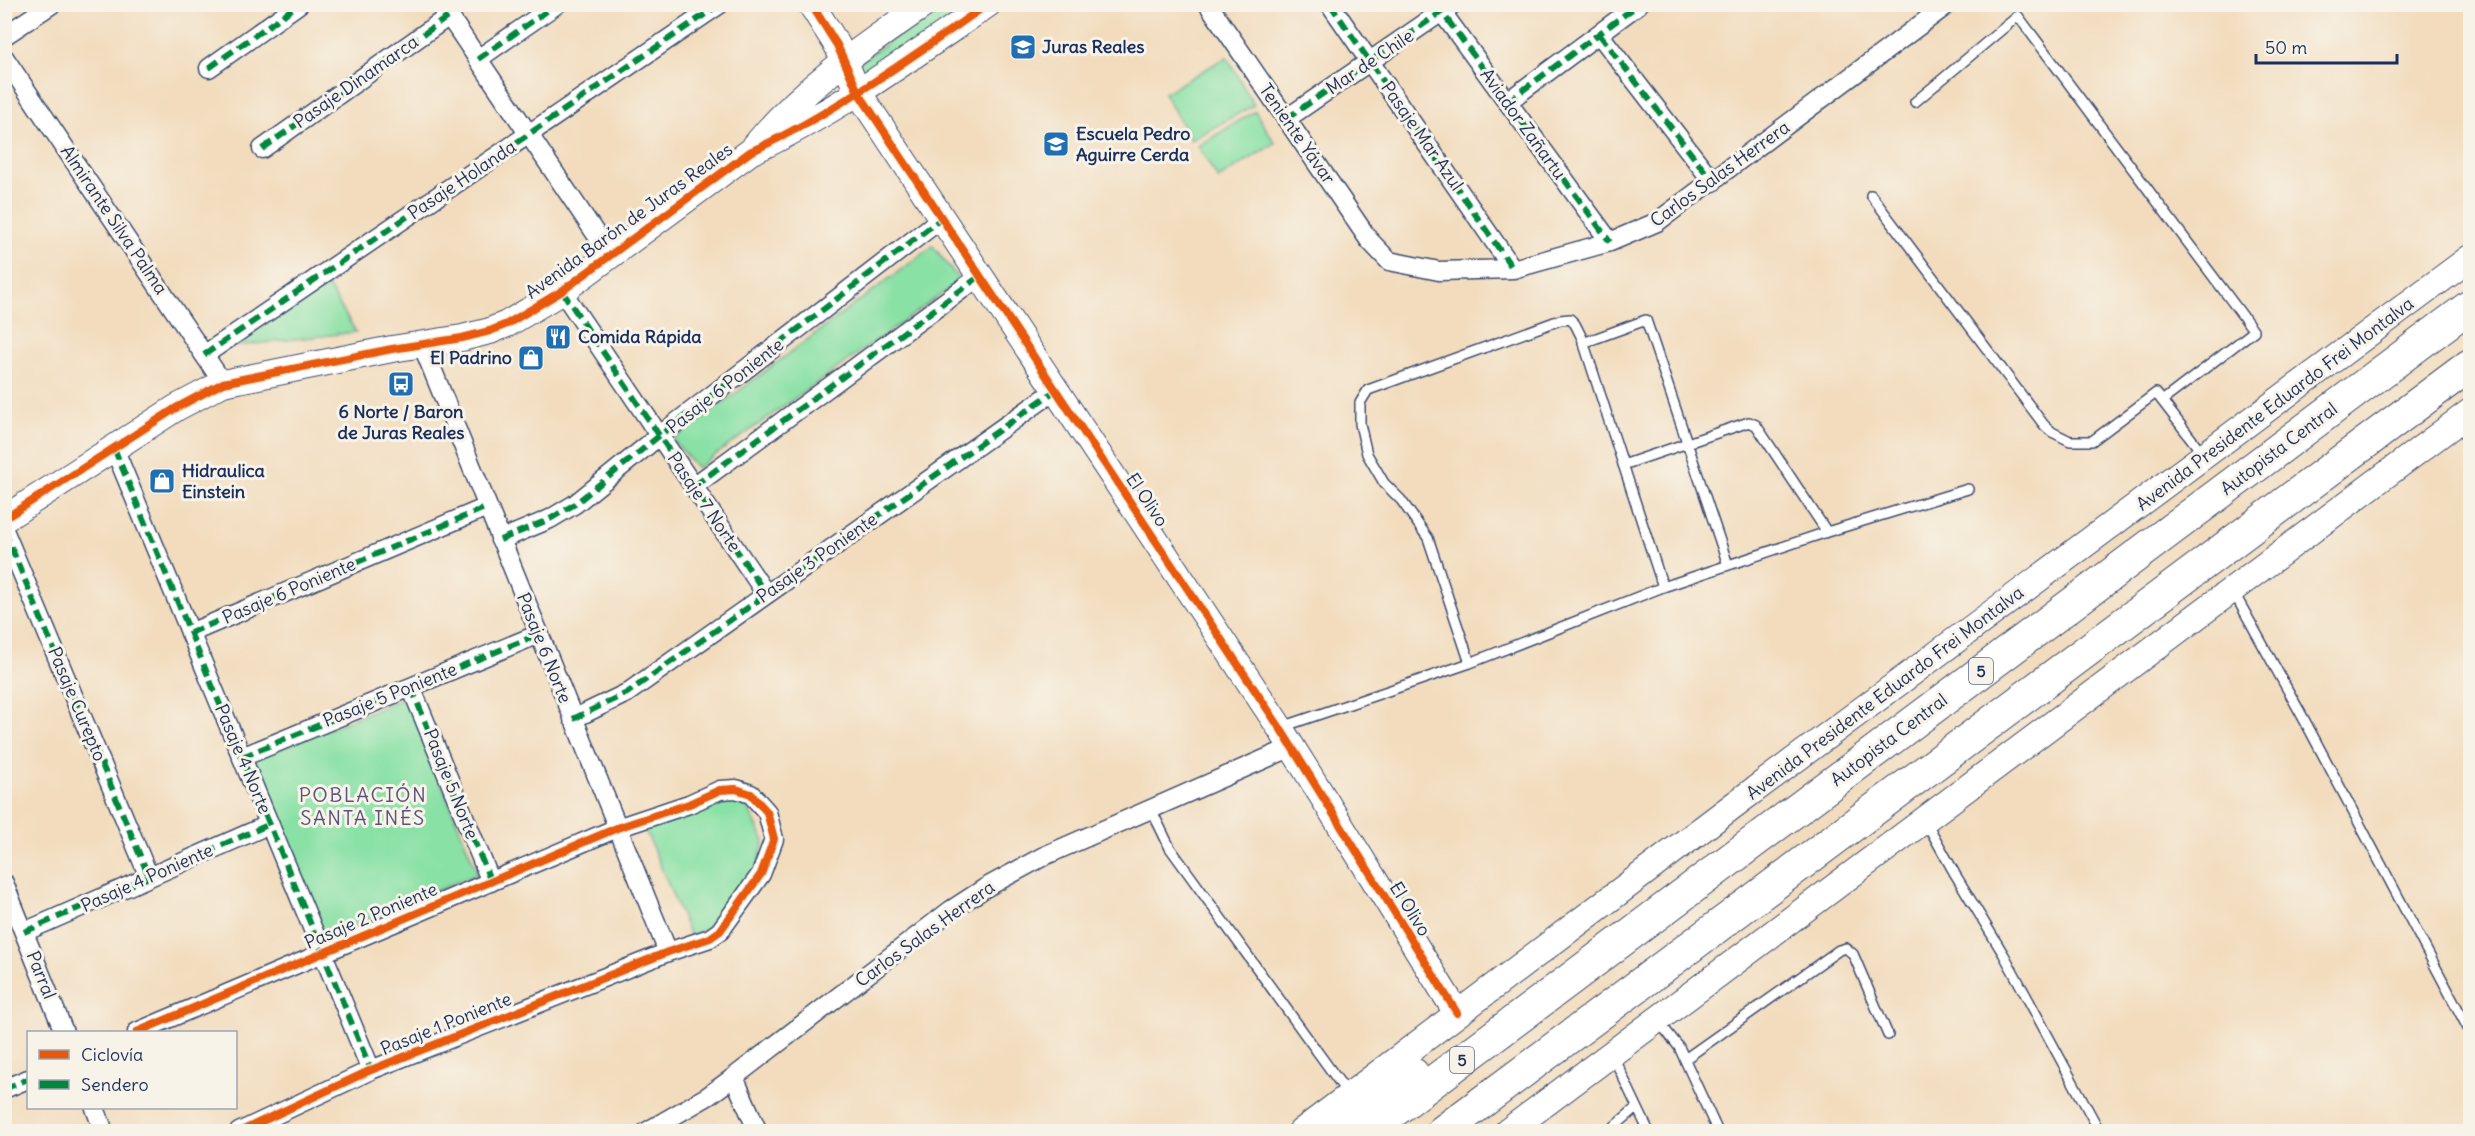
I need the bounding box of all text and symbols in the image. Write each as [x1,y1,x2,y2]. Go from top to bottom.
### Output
street label: Mar de Chile [1321,24,1418,99]
scale bar [2256,27,2397,65]
street label: Pasaje Dinamarca [289,30,423,133]
school or university icon: Juras Reales [1008,32,1038,62]
place label: Juras Reales [1042,35,1145,58]
text: 50 m [2265,36,2307,59]
street label: Aviador Zañartu [1475,64,1571,184]
street label: Pasaje Mar Azul [1376,77,1469,195]
street label: Teniente Yávar [1254,79,1341,189]
street label: Carlos Salas Herrera [1645,115,1794,232]
place label: Escuela Pedro Aguirre Cerda [1076,122,1190,166]
school or university icon: Escuela Pedro Aguirre Cerda [1041,129,1071,159]
street label: Pasaje Holanda [403,135,520,224]
street label: Avenida Barón de Juras Reales [521,138,737,304]
street label: Almirante Silva Palma [56,141,173,299]
street label: Avenida Presidente Eduardo Frei Montalva [2131,292,2418,516]
restaurant icon: Comida Rápida [543,322,573,352]
place label: Comida Rápida [578,325,702,348]
street label: Pasaje 6 Poniente [662,333,788,438]
shop icon: El Padrino [516,343,546,373]
place label: El Padrino [430,346,512,369]
bus stop icon: 6 Norte / Baron de Juras Reales [386,369,416,399]
street label: Autopista Central [2216,397,2342,500]
place label: 6 Norte / Baron de Juras Reales [338,400,465,444]
street label: Pasaje 7 Norte [663,447,746,556]
place label: Hidraulica Einstein [182,459,265,503]
shop icon: Hidraulica Einstein [147,466,177,496]
street label: El Olivo [1121,469,1174,531]
street label: Pasaje 3 Poniente [752,507,882,608]
street label: Pasaje 6 Poniente [219,552,359,629]
street label: Avenida Presidente Eduardo Frei Montalva [1741,581,2028,805]
street label: Pasaje 6 Norte [512,589,577,706]
street label: Pasaje Curepto [43,643,112,764]
street label: Pasaje 5 Poniente [320,657,460,732]
road number: 5 [1969,658,1993,684]
street label: Autopista Central [1826,688,1952,791]
street label: Pasaje 4 Norte [210,700,277,817]
street label: Pasaje 5 Norte [419,725,484,842]
district label: POBLACIÓN SANTA INÉS [299,782,427,830]
street label: Pasaje 4 Poniente [77,838,217,917]
street label: Carlos Salas Herrera [850,875,999,992]
street label: Pasaje 2 Poniente [301,877,441,954]
street label: El Olivo [1385,877,1436,940]
street label: Parral [22,948,61,1002]
street label: Pasaje 1 Poniente [377,987,515,1060]
legend [27,1031,237,1109]
text: Ciclovía [81,1043,143,1066]
road number: 5 [1450,1047,1474,1073]
text: Sendero [81,1073,149,1096]

